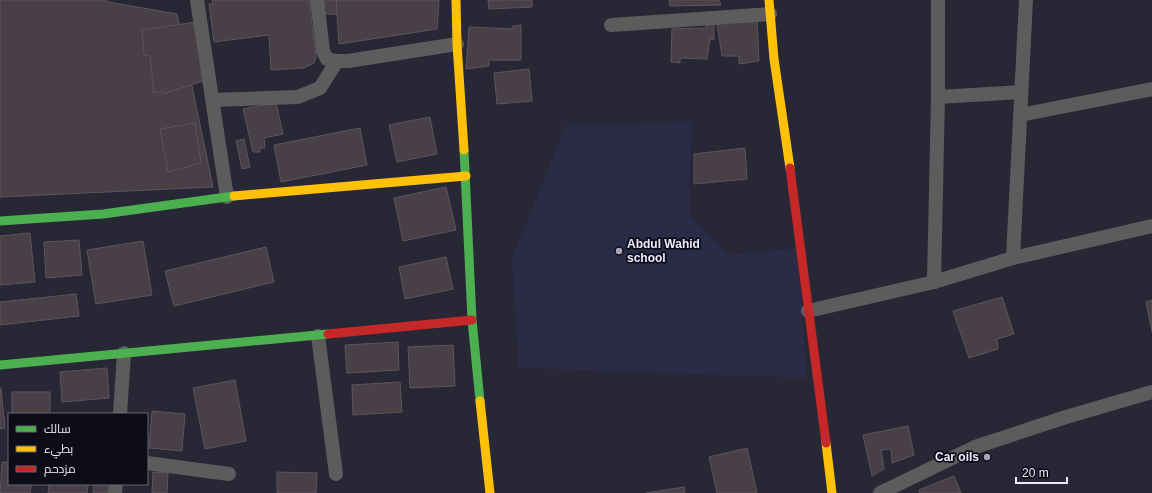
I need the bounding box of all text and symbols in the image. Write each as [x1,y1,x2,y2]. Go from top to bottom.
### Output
place label: Abdul Wahid school [627,237,700,265]
marker: Abdul Wahid school [614,246,624,256]
legend [8,413,148,485]
text: سالك [44,422,71,436]
text: بطيء [44,442,73,459]
place label: Car oils [935,450,979,464]
marker: Car oils [982,452,992,462]
scale bar [1016,459,1067,485]
text: مزدحم [44,462,76,477]
text: 20 m [1022,466,1049,480]

